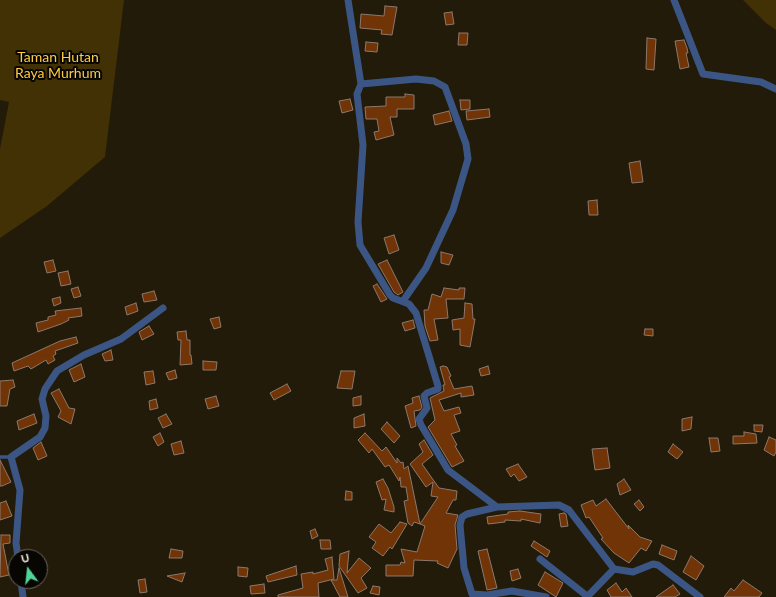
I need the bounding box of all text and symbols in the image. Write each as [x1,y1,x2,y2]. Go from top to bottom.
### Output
park label: Taman Hutan Raya Murhum [15,49,101,82]
north arrow [8,549,48,589]
text: U [19,551,31,565]

